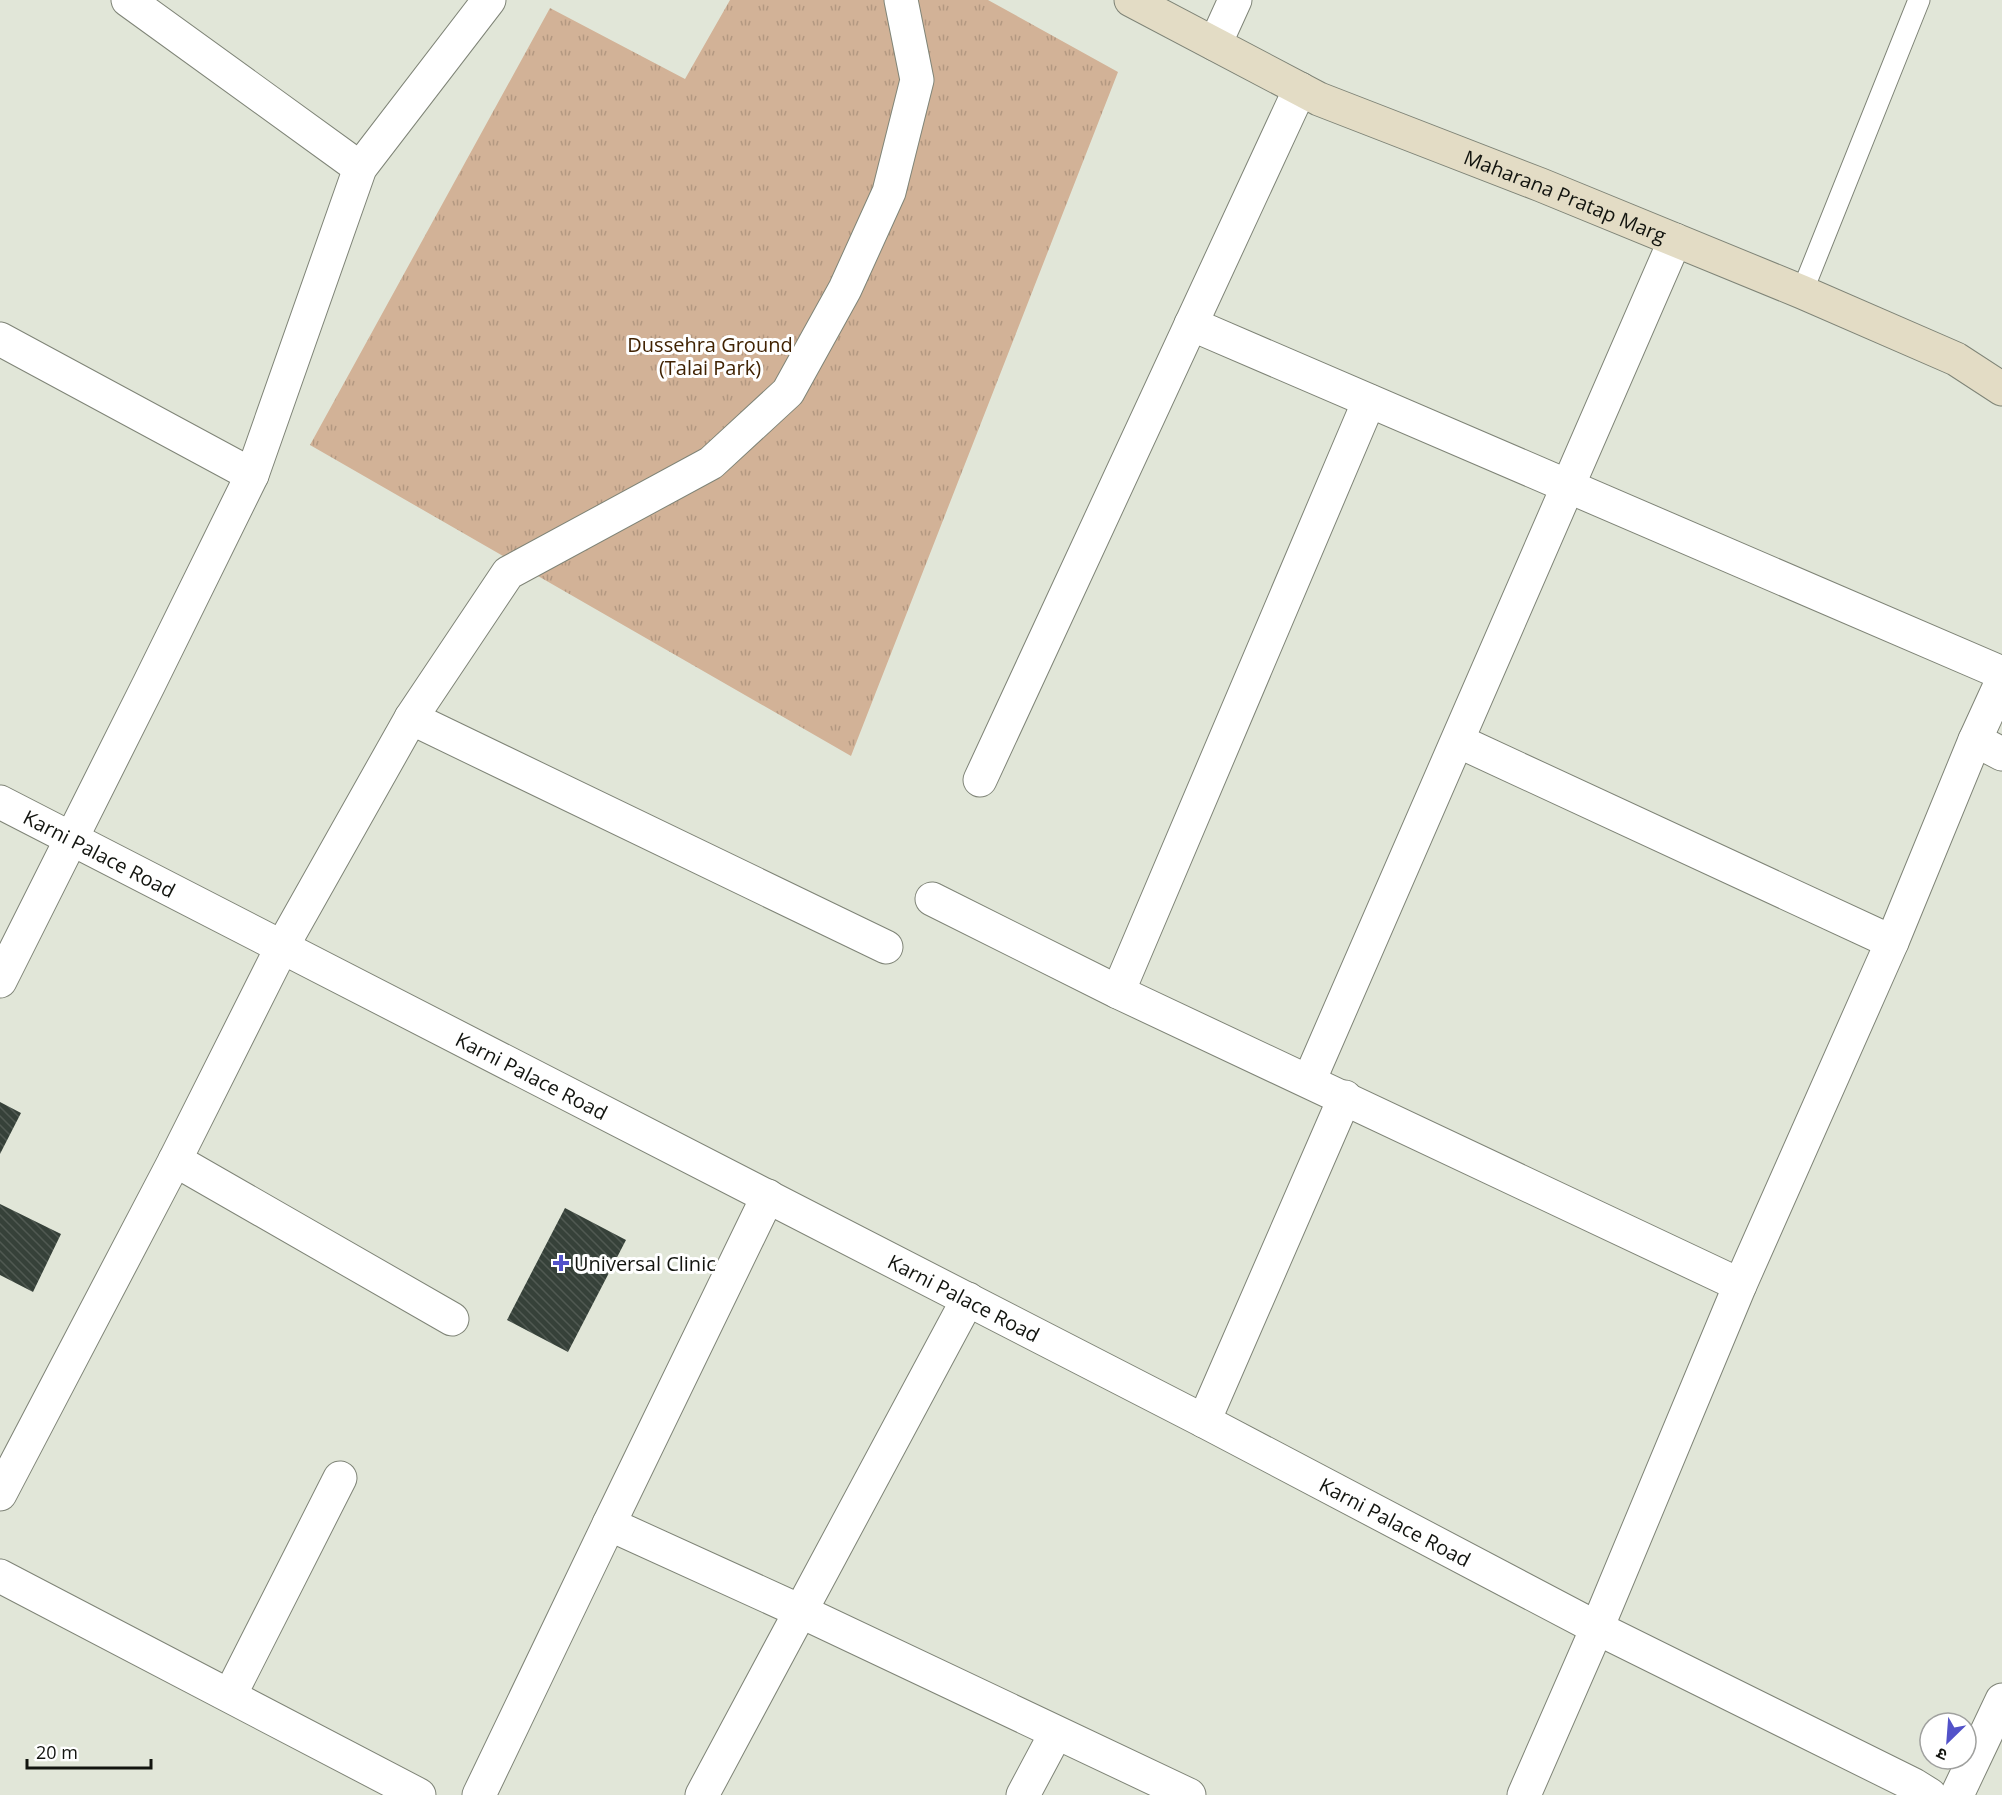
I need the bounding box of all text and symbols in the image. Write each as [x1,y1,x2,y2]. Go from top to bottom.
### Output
street label: Maharana Pratap Marg [1460,143,1670,248]
park label: Dussehra Ground (Talai Park) [627,331,793,381]
street label: Karni Palace Road [19,803,180,903]
street label: Karni Palace Road [451,1025,612,1126]
street label: Karni Palace Road [884,1247,1045,1348]
place label: Universal Clinic [574,1250,716,1277]
marker: Universal Clinic [552,1254,570,1272]
street label: Karni Palace Road [1315,1471,1476,1573]
north arrow [1918,1711,1978,1771]
scale bar [27,1732,152,1770]
text: 20 m [36,1740,78,1764]
text: उ [1932,1742,1951,1767]

